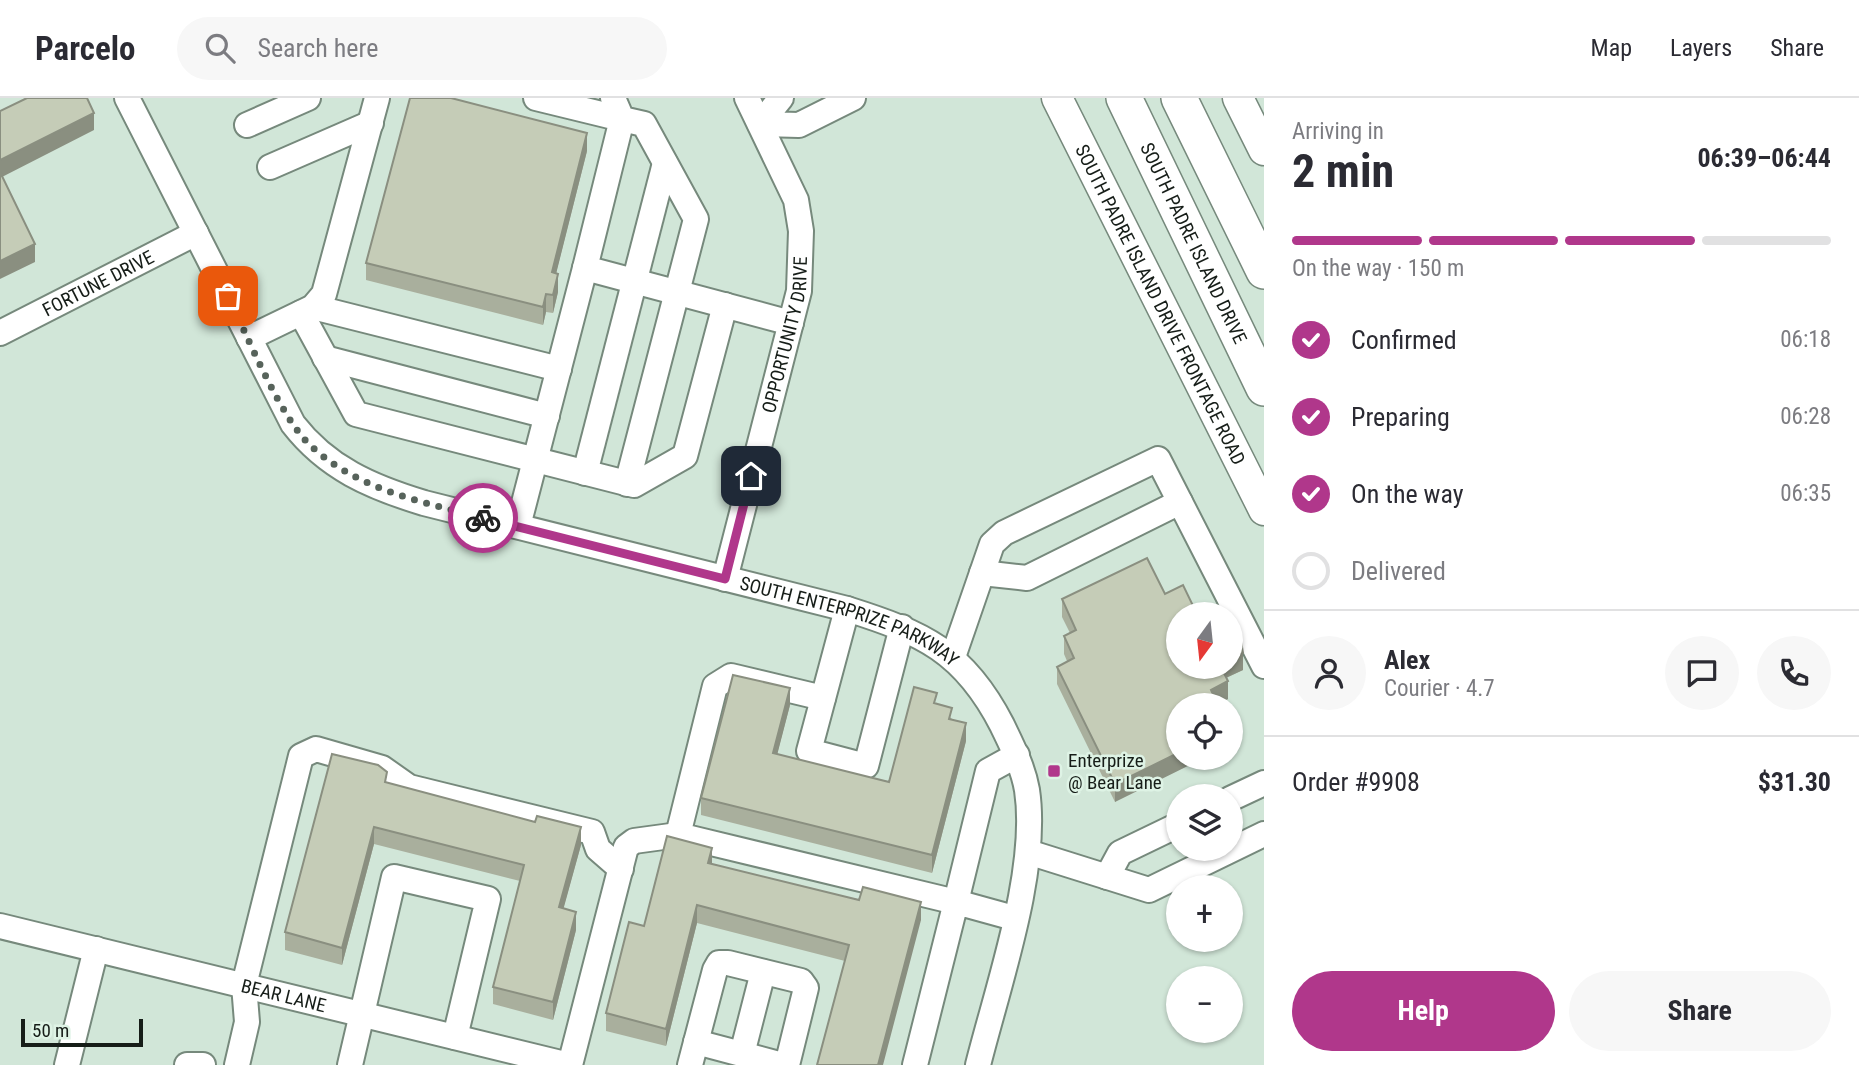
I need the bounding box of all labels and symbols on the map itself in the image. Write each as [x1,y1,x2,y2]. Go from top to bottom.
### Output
street label: SOUTH PADRE ISLAND DRIVE [1135,139,1252,348]
street label: SOUTH PADRE ISLAND DRIVE FRONTAGE ROAD [1070,141,1250,469]
street label: FORTUNE DRIVE [39,246,158,321]
street label: OPPORTUNITY DRIVE [757,256,812,416]
pin [198,266,258,326]
pin [721,446,781,506]
courier [448,483,518,553]
street label: SOUTH ENTERPRIZE PARKWAY [738,572,964,671]
north arrow [1166,602,1242,679]
place label: Enterprize @ Bear Lane [1068,749,1162,794]
marker: Enterprize @ Bear Lane [1046,763,1062,779]
street label: BEAR LANE [239,974,328,1017]
scale bar [21,1016,144,1048]

